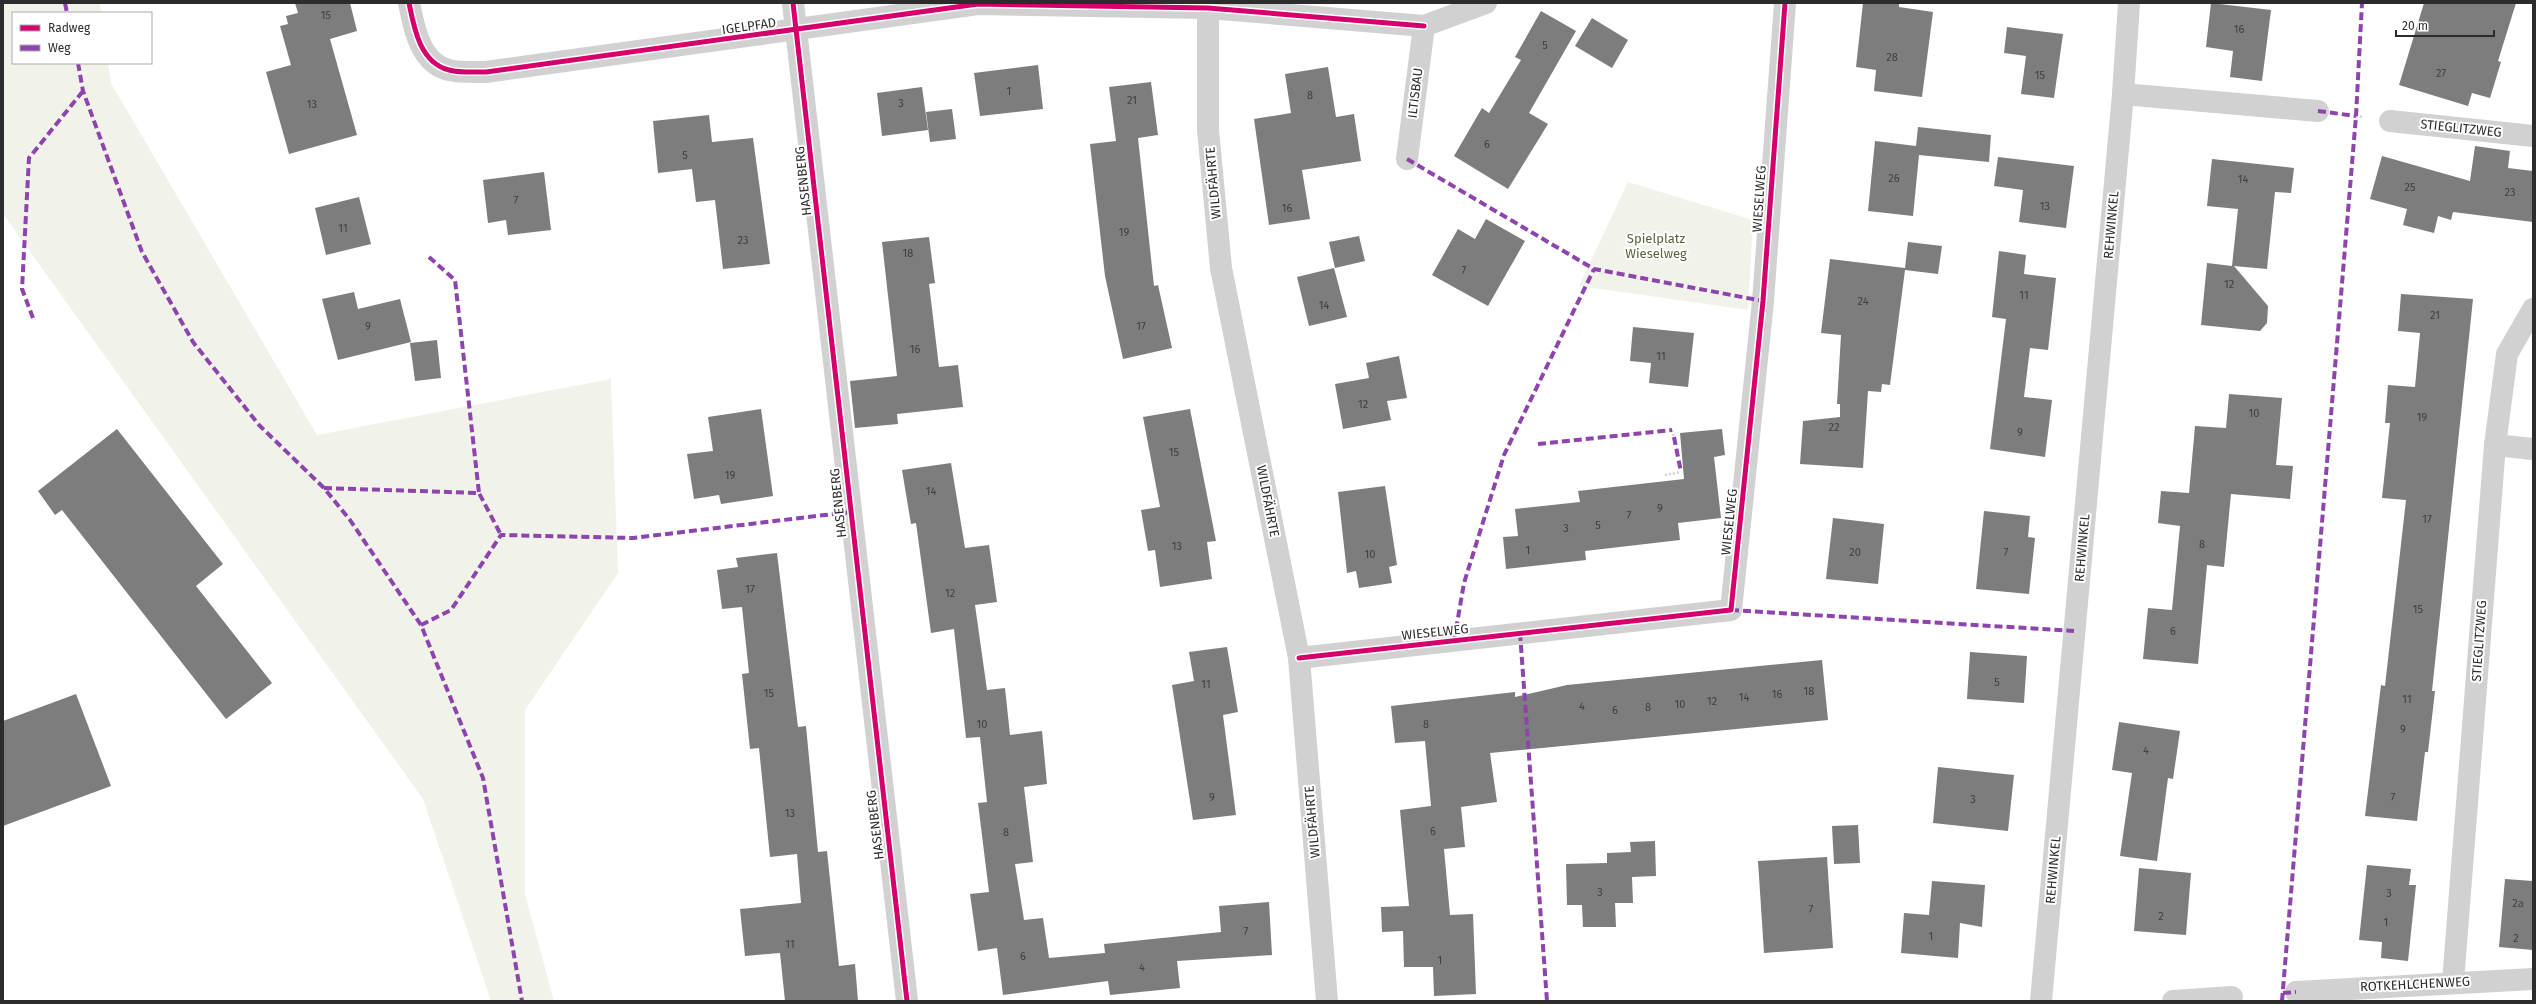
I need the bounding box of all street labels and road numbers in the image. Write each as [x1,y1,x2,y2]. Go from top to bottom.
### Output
street label: IGELPFAD [721,15,777,37]
street label: ILTISBAU [1404,67,1426,119]
street label: STIEGLITZWEG [2420,116,2502,140]
street label: HASENBERG [792,145,814,217]
street label: WILDFÄHRTE [1202,146,1224,220]
street label: WIESELWEG [1749,165,1769,233]
street label: REHWINKEL [2101,190,2121,260]
street label: WILDFÄHRTE [1254,464,1282,538]
street label: HASENBERG [827,467,849,539]
street label: WIESELWEG [1718,488,1740,556]
street label: REHWINKEL [2072,513,2092,583]
street label: STIEGLITZWEG [2469,600,2489,682]
street label: WIESELWEG [1401,621,1469,643]
street label: WILDFÄHRTE [1301,785,1323,859]
street label: HASENBERG [863,789,887,861]
street label: REHWINKEL [2043,835,2063,905]
street label: ROTKEHLCHENWEG [2360,974,2470,994]

